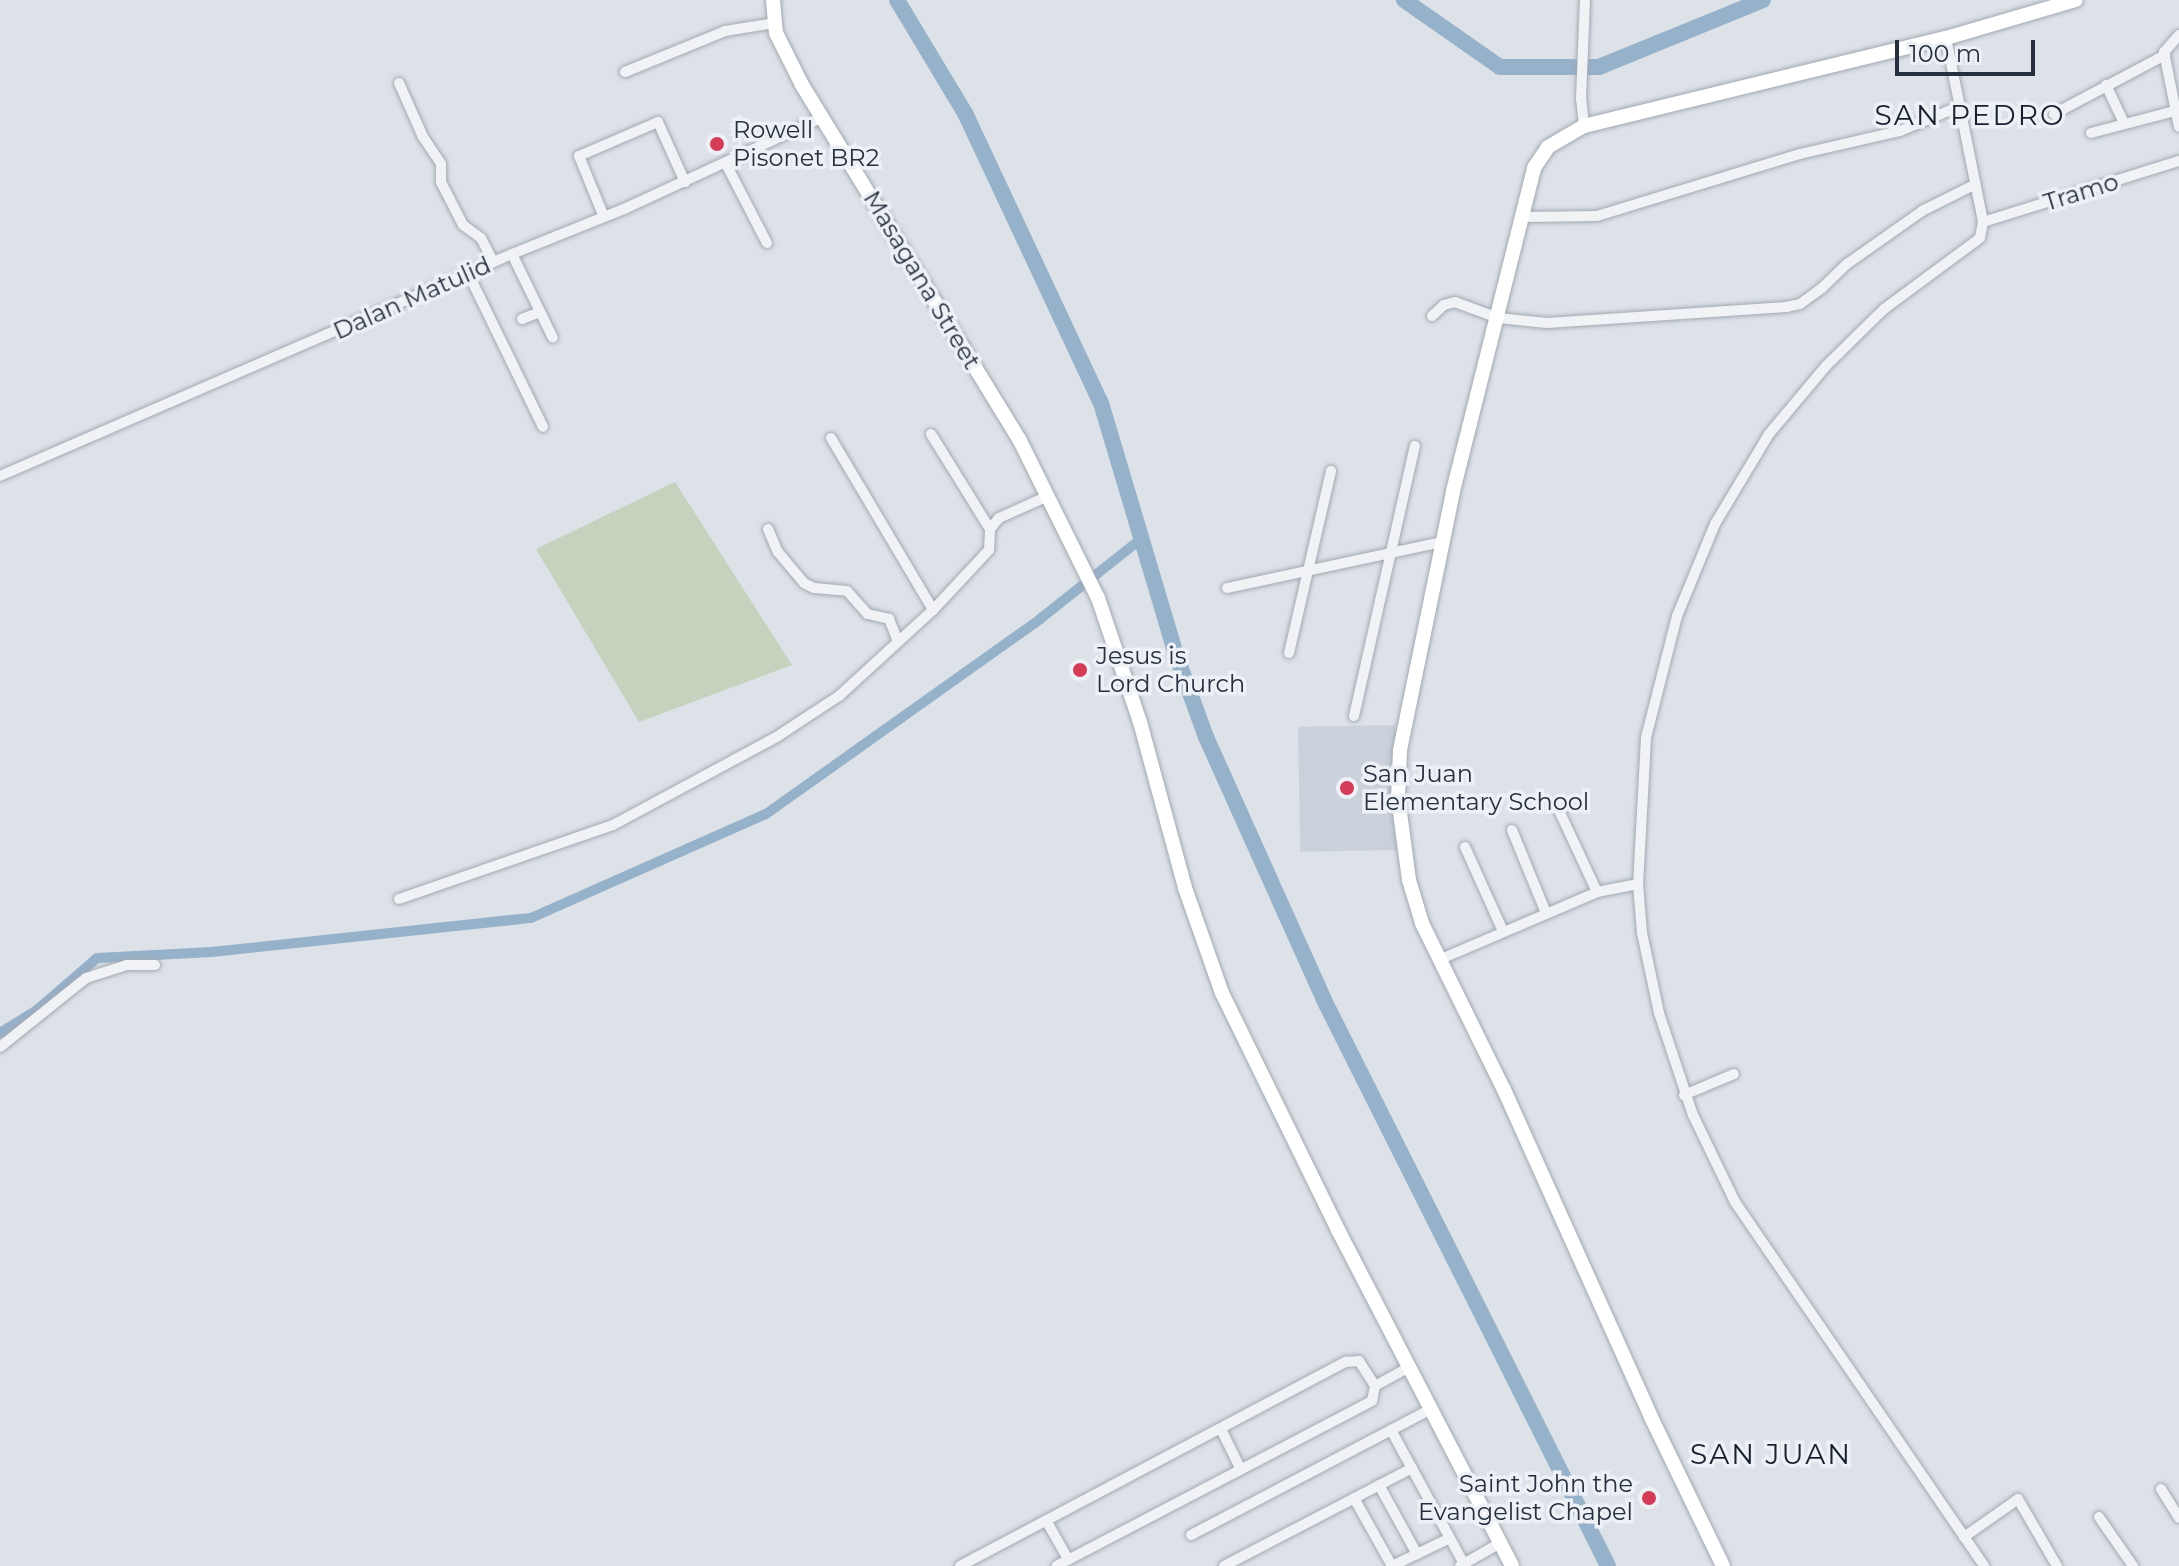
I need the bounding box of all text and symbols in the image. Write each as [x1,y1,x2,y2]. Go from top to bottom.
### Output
scale bar [1899,24,2039,74]
text: 100 m [1909,39,1981,68]
district label: SAN PEDRO [1875,98,2065,132]
place label: Rowell Pisonet BR2 [733,116,879,172]
marker: Rowell Pisonet BR2 [708,135,726,153]
street label: Tramo [2040,167,2122,217]
street label: Masagana Street [857,186,987,374]
street label: Dalan Matulid [329,250,495,346]
place label: Jesus is Lord Church [1096,642,1245,698]
marker: Jesus is Lord Church [1071,661,1089,679]
place label: San Juan Elementary School [1363,760,1589,816]
marker: San Juan Elementary School [1338,779,1356,797]
district label: SAN JUAN [1690,1437,1852,1471]
place label: Saint John the Evangelist Chapel [1418,1470,1633,1526]
marker: Saint John the Evangelist Chapel [1640,1489,1658,1507]

